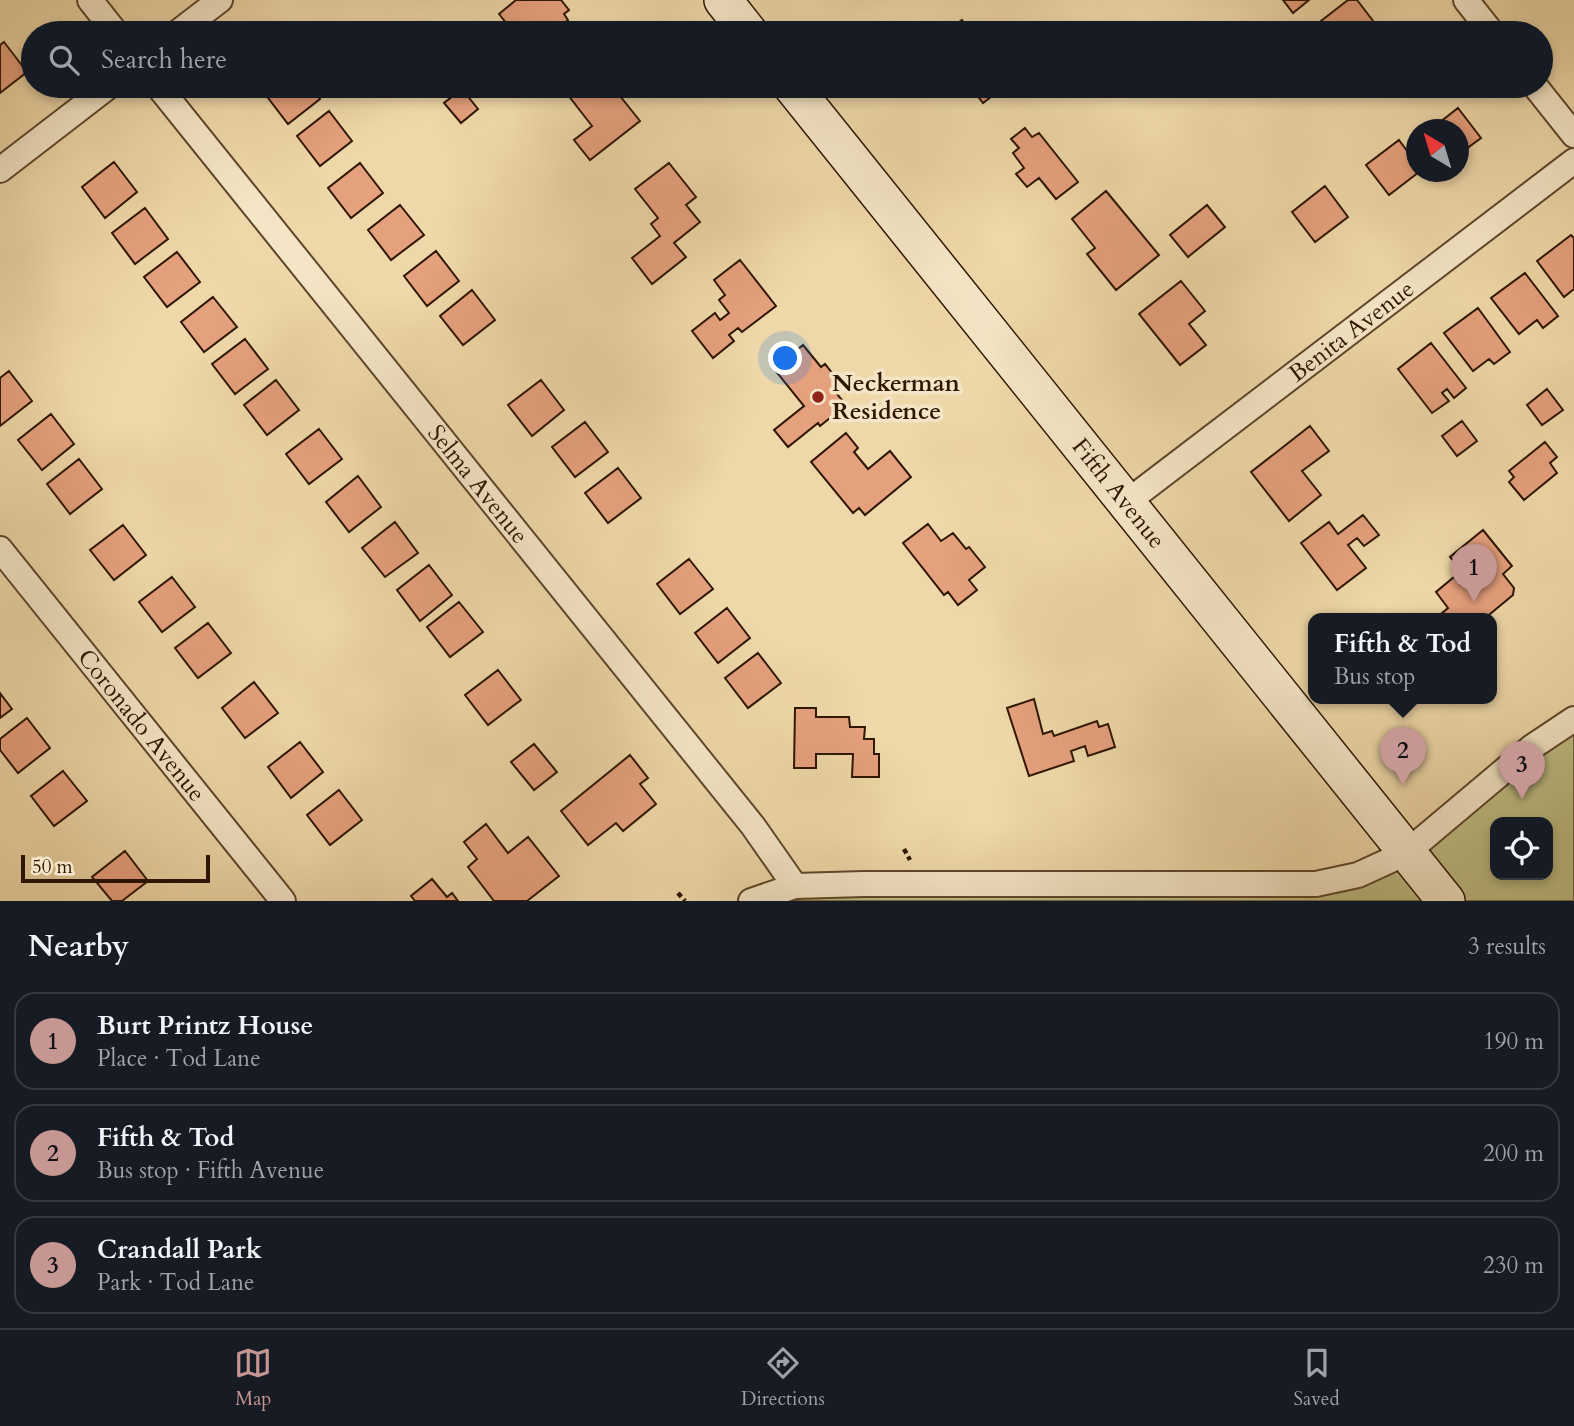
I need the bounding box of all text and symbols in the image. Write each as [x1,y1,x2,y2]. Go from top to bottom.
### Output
search box [21,21,1553,98]
icon: search [45,41,83,79]
text: Search here [101,42,227,77]
north arrow [1406,119,1469,182]
street label: Benita Avenue [1282,273,1421,390]
your location [768,341,802,375]
place label: Neckerman Residence [832,367,961,428]
marker: Neckerman Residence [810,389,826,405]
street label: Selma Avenue [420,418,536,551]
street label: Fifth Avenue [1064,431,1173,556]
pin: 1 [1451,544,1497,602]
popup [1308,613,1497,704]
text: Fifth & Tod [1334,626,1471,661]
street label: Coronado Avenue [70,642,213,809]
text: Bus stop [1334,661,1416,692]
pin: 2 [1380,727,1426,785]
pin: 3 [1499,741,1545,799]
map controls [1490,817,1553,880]
button: locate [1490,817,1553,880]
scale bar [21,852,210,884]
text: 50 m [32,854,73,880]
text: Nearby [28,926,129,967]
text: 3 results [1468,931,1546,962]
text: Burt Printz House [97,1008,313,1043]
text: 1 [47,1026,59,1057]
text: 190 m [1483,1026,1544,1057]
text: Place · Tod Lane [97,1043,261,1074]
text: Fifth & Tod [97,1120,234,1155]
text: 2 [47,1138,59,1169]
text: 200 m [1483,1138,1544,1169]
text: Bus stop · Fifth Avenue [97,1155,324,1186]
text: Crandall Park [97,1232,262,1267]
text: 3 [47,1250,59,1281]
text: 230 m [1483,1250,1544,1281]
text: Park · Tod Lane [97,1267,255,1298]
tab: Map [234,1344,272,1412]
tab: Directions [741,1344,825,1412]
tab: Saved [1294,1344,1340,1412]

